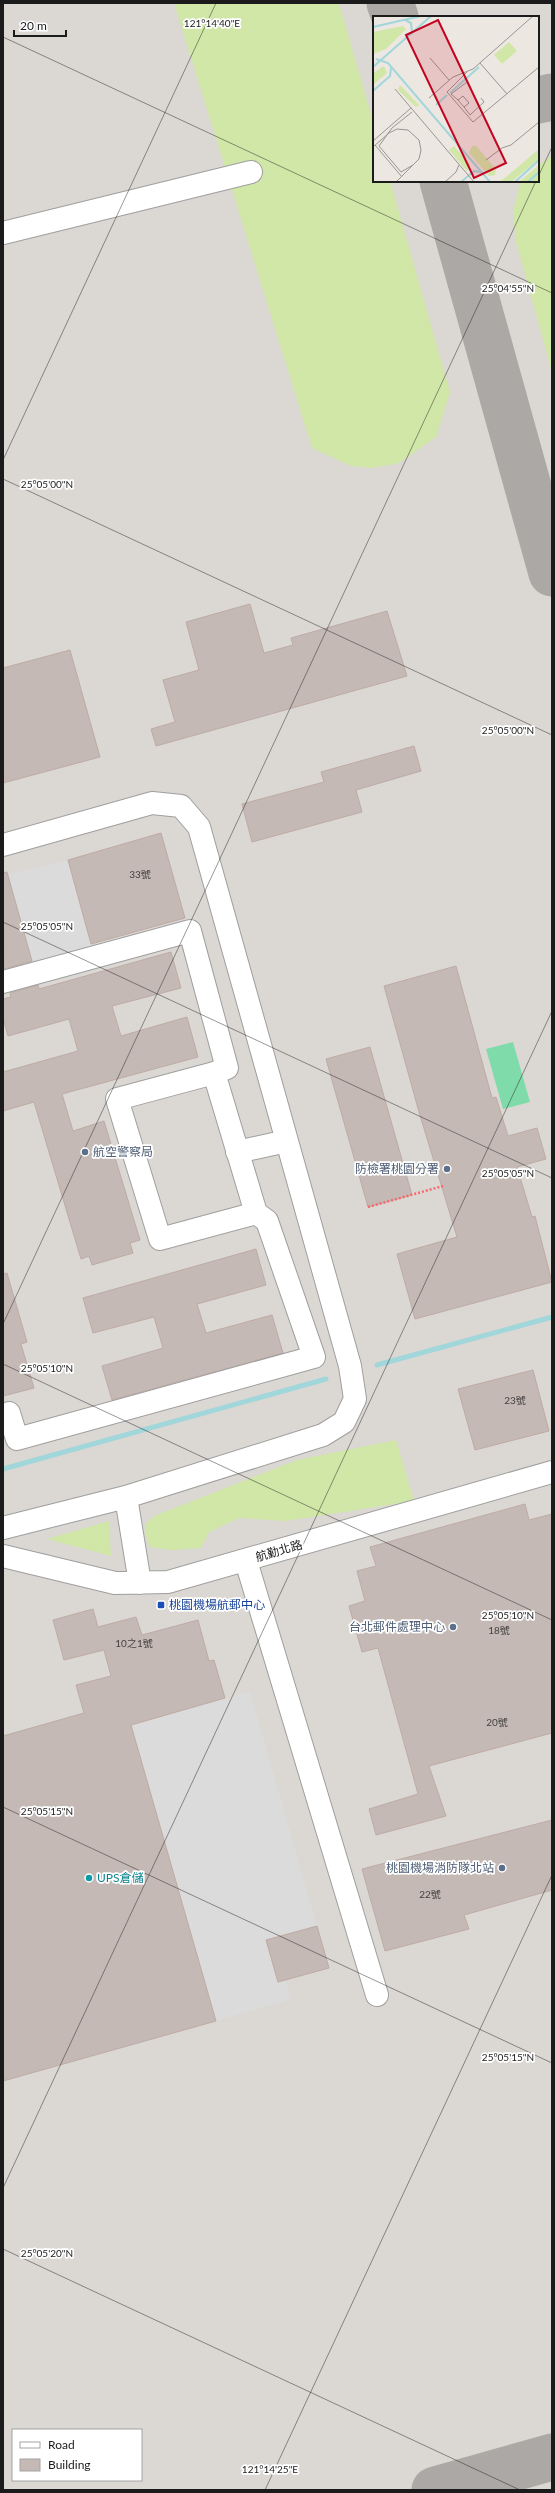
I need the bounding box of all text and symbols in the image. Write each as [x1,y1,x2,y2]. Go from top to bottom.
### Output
scale bar [14,12,66,38]
inset map [373,16,539,182]
text: 121°14'40"E [184,17,240,29]
text: 20 m [20,18,47,33]
text: 25°04'55"N [482,282,534,294]
text: 25°05'00"N [21,478,73,490]
text: 25°05'00"N [482,724,534,736]
house number: 33號 [129,868,151,880]
text: 25°05'05"N [21,920,73,932]
place label: 航空警察局 [93,1144,153,1159]
marker: 航空警察局 [80,1147,90,1157]
place label: 防檢署桃園分署 [355,1161,439,1176]
marker: 防檢署桃園分署 [442,1164,452,1174]
text: 25°05'05"N [482,1167,534,1179]
text: 25°05'10"N [21,1362,73,1374]
house number: 23號 [504,1394,526,1406]
street label: 航勤北路 [254,1537,304,1564]
place label: 桃園機場航郵中心 [169,1597,265,1612]
marker: 桃園機場航郵中心 [156,1600,166,1610]
text: 25°05'10"N [482,1609,534,1621]
place label: 台北郵件處理中心 [349,1619,445,1634]
marker: 台北郵件處理中心 [448,1622,458,1632]
house number: 18號 [488,1624,510,1636]
house number: 10之1號 [115,1637,153,1649]
house number: 20號 [486,1716,508,1728]
text: 25°05'15"N [21,1805,73,1817]
place label: 桃園機場消防隊北站 [386,1860,494,1875]
marker: 桃園機場消防隊北站 [497,1863,507,1873]
place label: UPS倉儲 [97,1870,144,1885]
marker: UPS倉儲 [84,1873,94,1883]
house number: 22號 [419,1888,441,1900]
text: 25°05'15"N [482,2051,534,2063]
text: 25°05'20"N [21,2247,73,2259]
legend [12,2429,142,2481]
text: Road [48,2437,75,2452]
text: Building [48,2457,91,2472]
text: 121°14'25"E [242,2463,298,2475]

